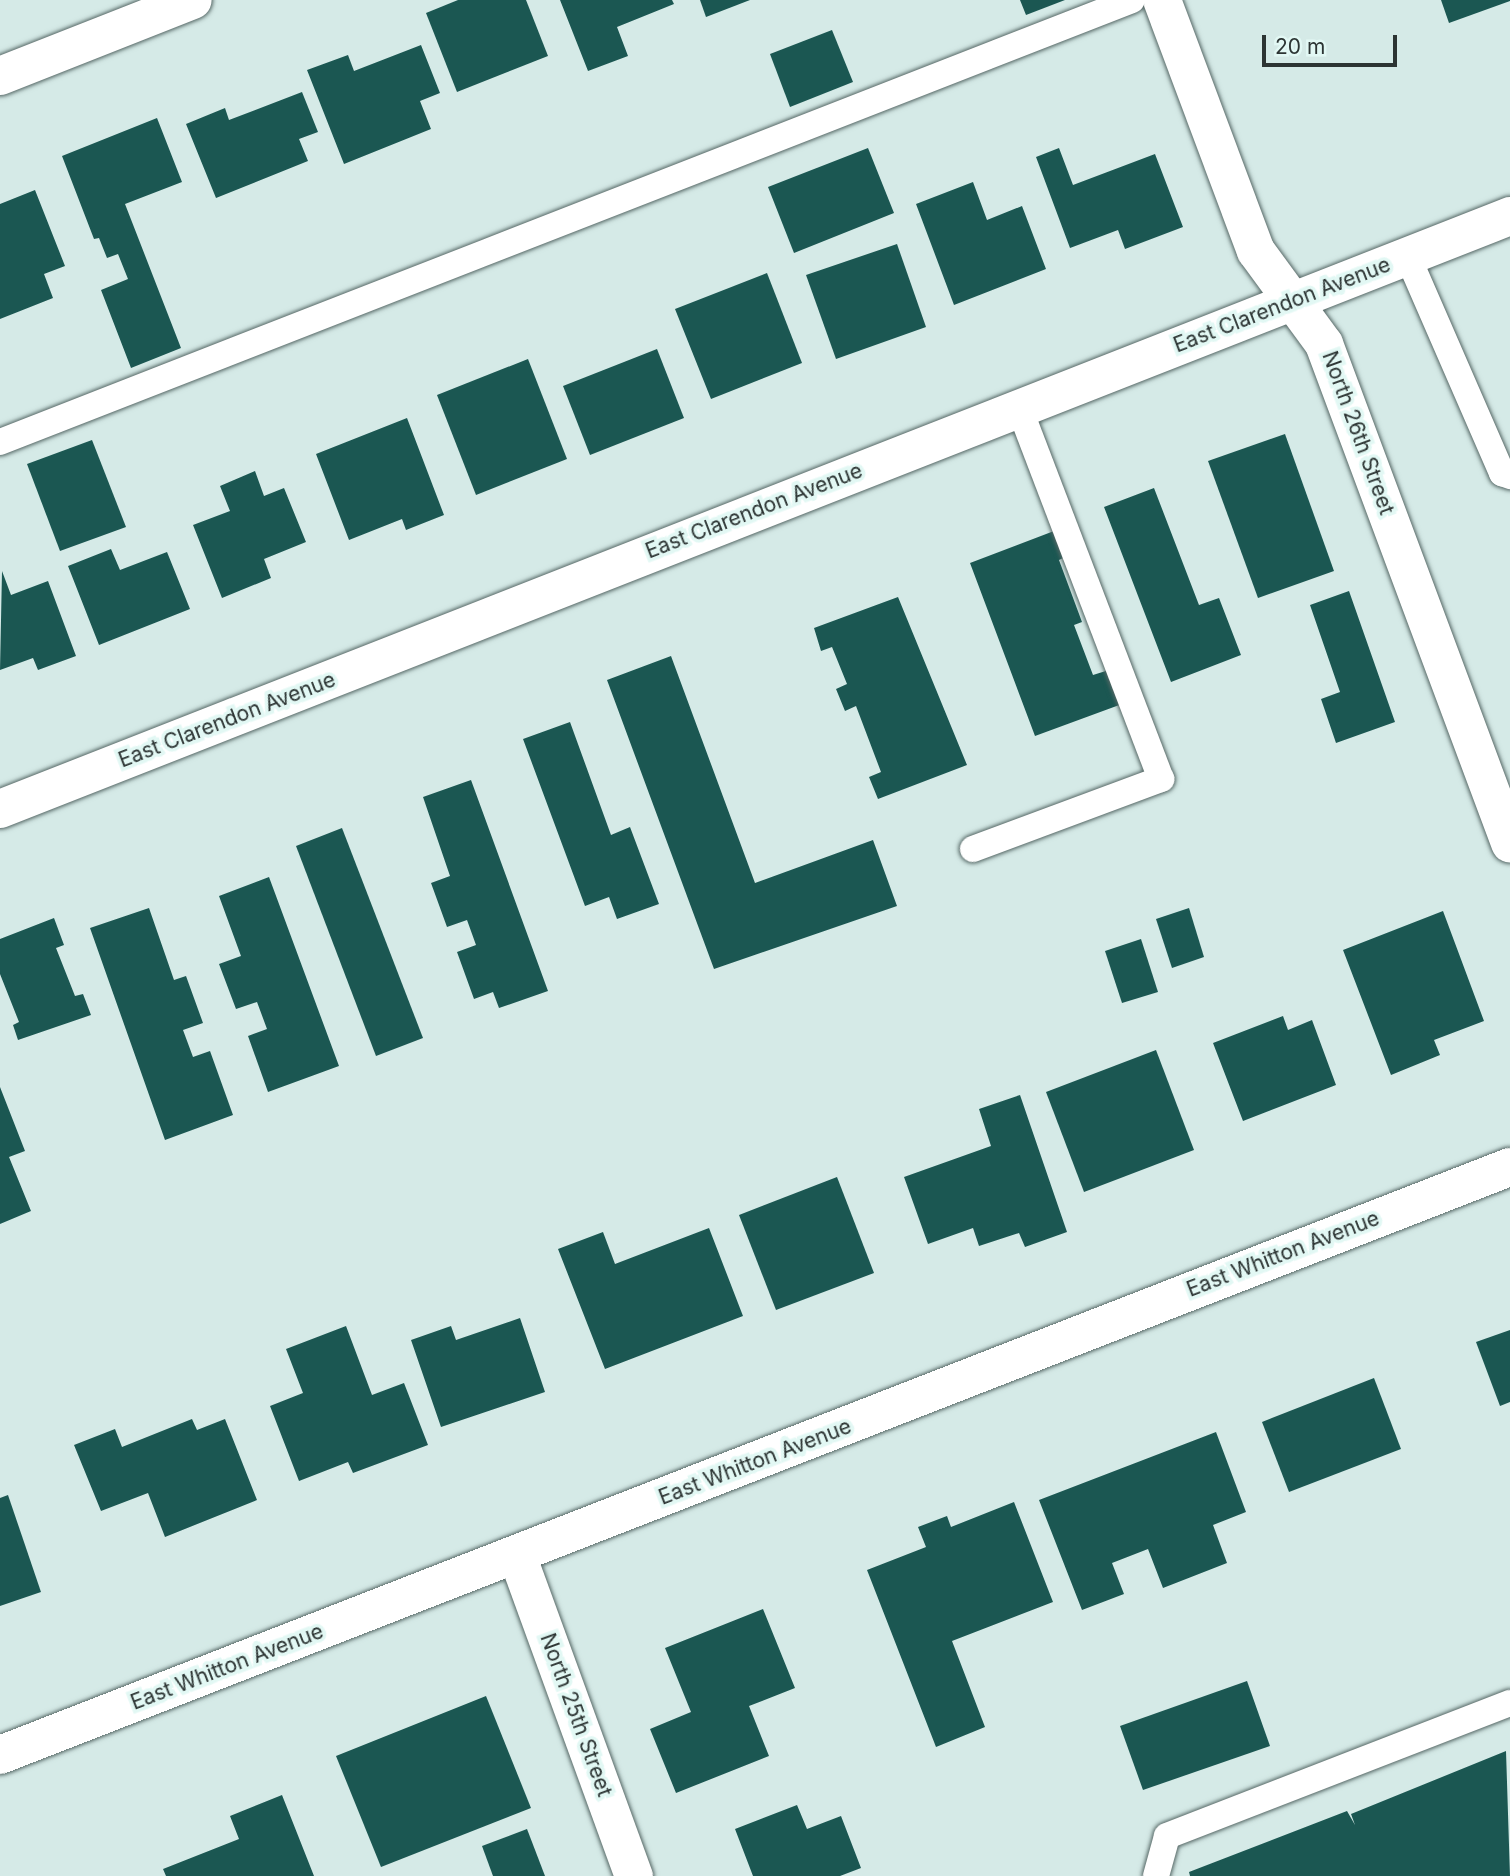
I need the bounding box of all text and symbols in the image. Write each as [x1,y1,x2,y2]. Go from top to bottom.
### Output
scale bar [1265,21,1400,65]
text: 20 m [1275,34,1325,59]
street label: East Clarendon Avenue [1170,252,1394,358]
street label: North 26th Street [1317,348,1399,518]
street label: East Clarendon Avenue [642,458,866,564]
street label: East Clarendon Avenue [115,667,339,773]
street label: East Whitton Avenue [1183,1206,1383,1302]
street label: East Whitton Avenue [655,1414,855,1510]
street label: East Whitton Avenue [127,1619,327,1715]
street label: North 25th Street [535,1630,617,1800]

